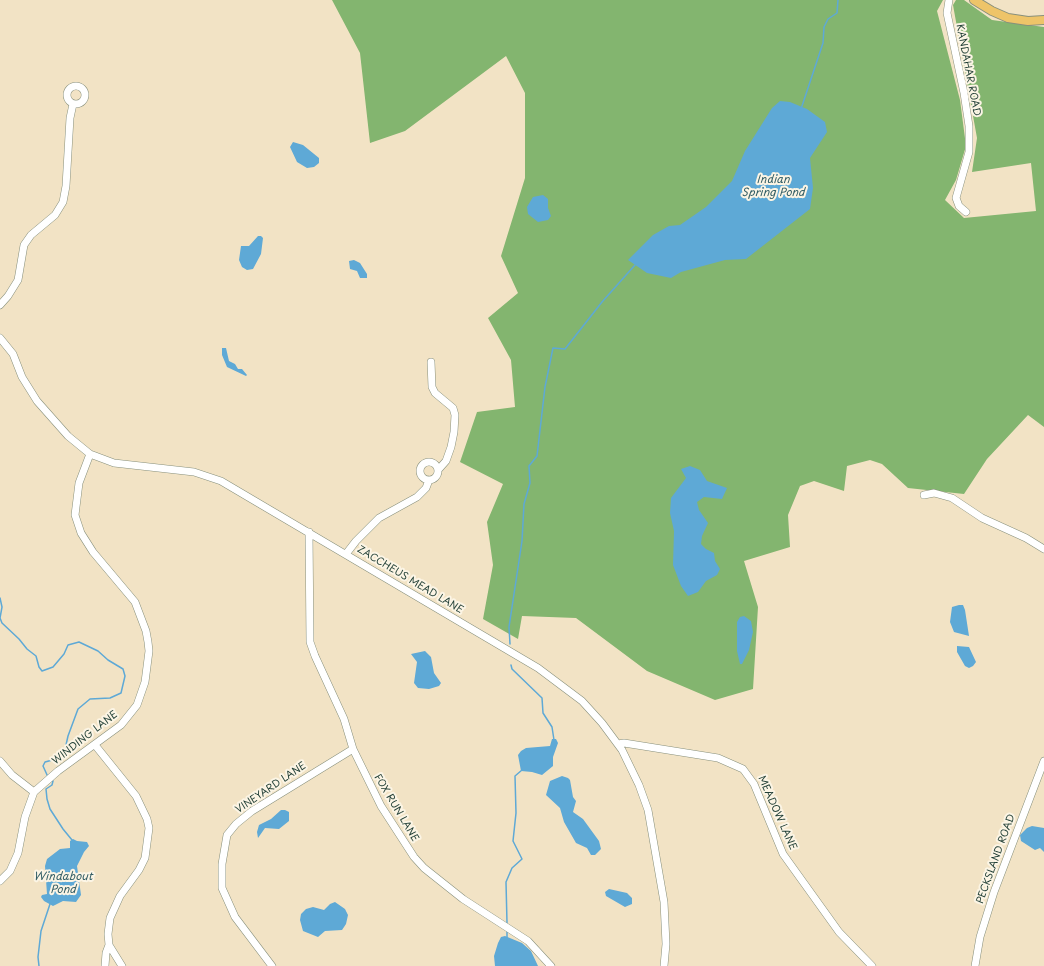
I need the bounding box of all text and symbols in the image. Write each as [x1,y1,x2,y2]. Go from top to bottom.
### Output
street label: KANDAHAR ROAD [953,23,983,117]
water label: Indian Spring Pond [741,173,805,199]
street label: ZACCHEUS MEAD LANE [355,544,465,616]
street label: WINDING LANE [50,709,120,767]
street label: VINEYARD LANE [233,760,309,816]
street label: FOX RUN LANE [371,772,421,844]
street label: MEADOW LANE [755,774,799,852]
street label: PECKSLAND ROAD [974,813,1018,905]
water label: Windabout Pond [34,870,92,896]

